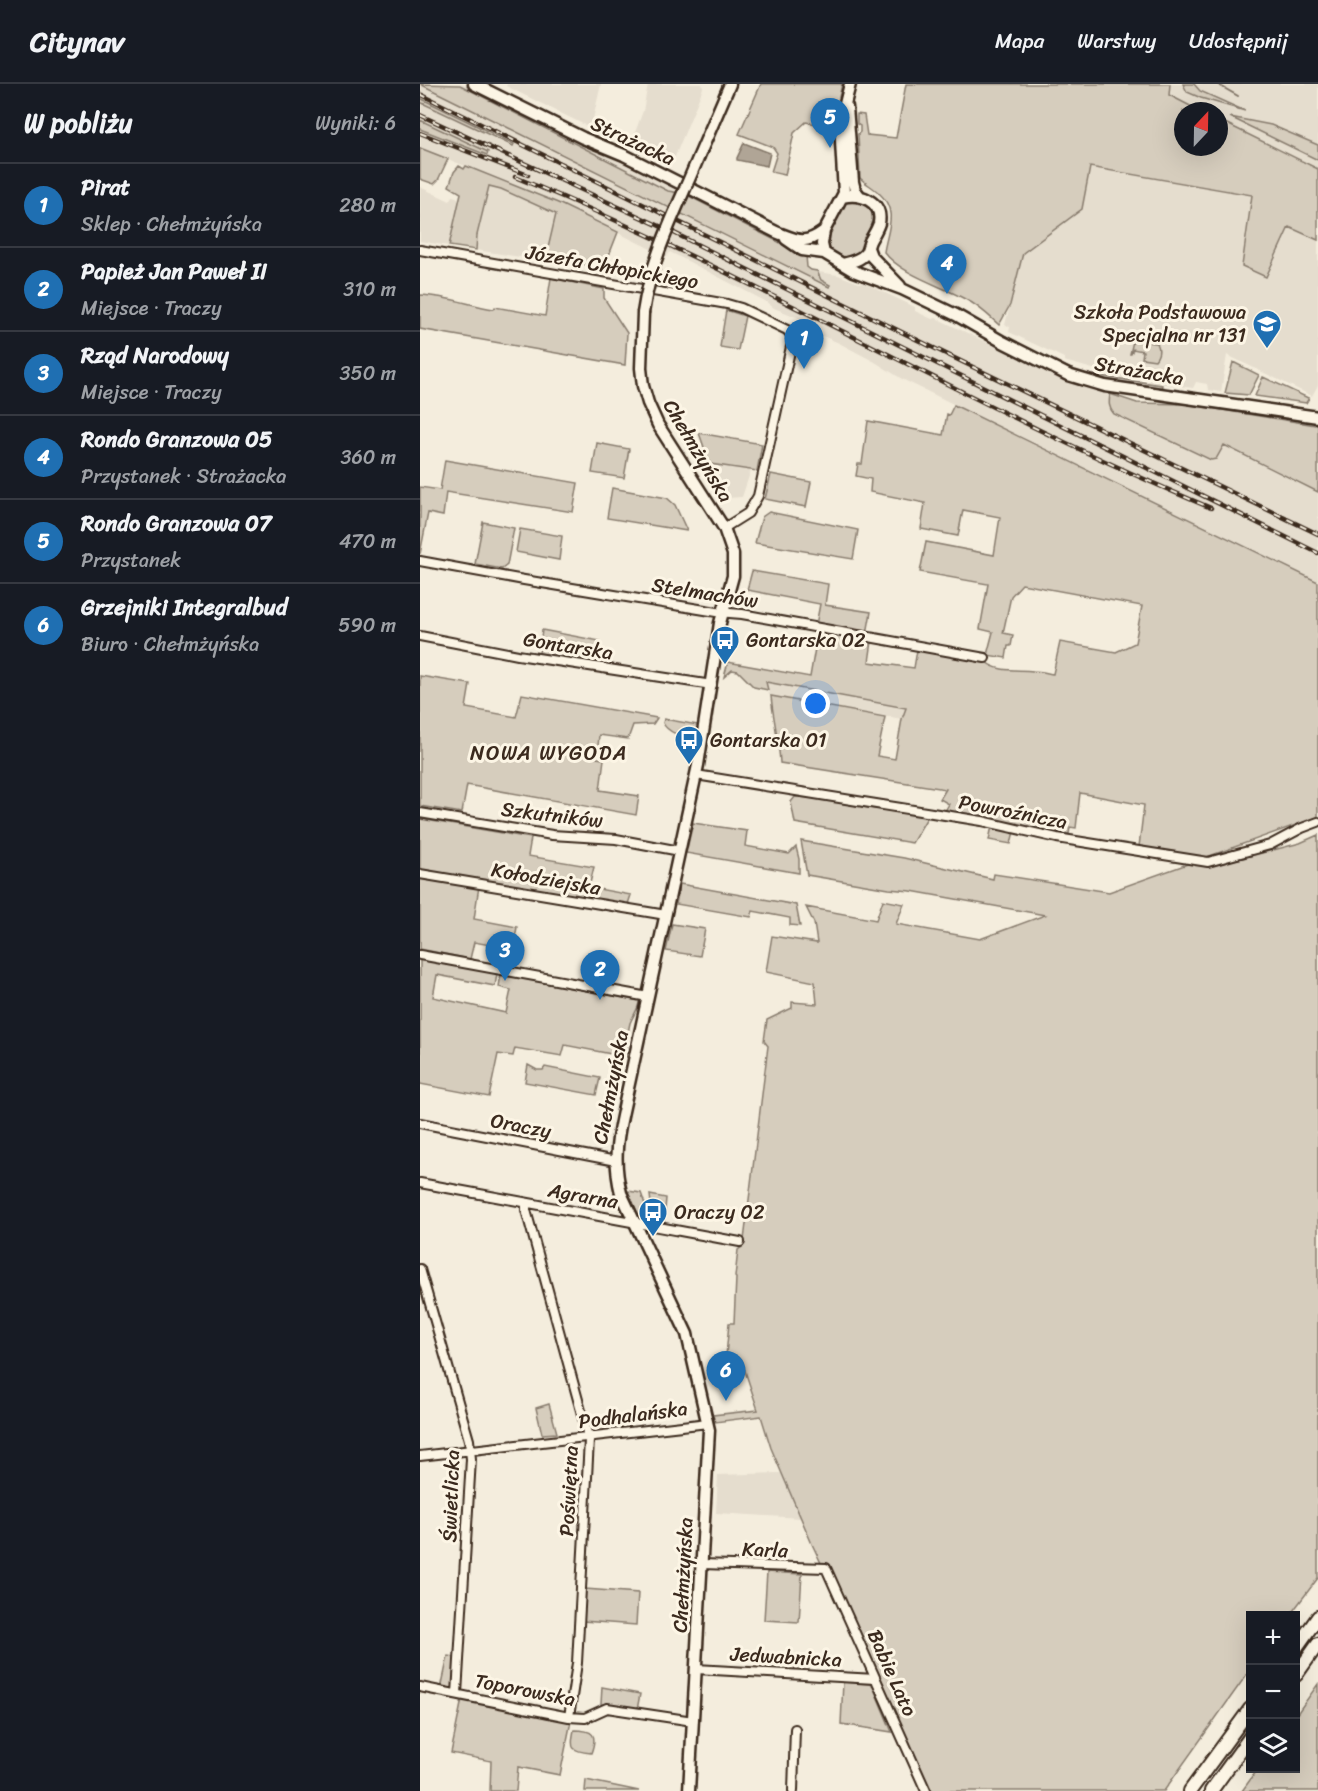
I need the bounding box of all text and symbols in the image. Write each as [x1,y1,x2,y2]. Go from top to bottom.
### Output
text: Citynav [30,17,124,66]
text: Mapa [995,22,1044,60]
text: Warstwy [1077,22,1156,60]
text: Udostępnij [1189,22,1288,60]
pin: 5 [810,98,850,148]
text: W pobliżu [24,100,133,146]
north arrow [1174,102,1228,156]
text: Wyniki: 6 [315,106,396,141]
street label: Strażacka [585,106,681,176]
text: Pirat [81,168,130,207]
text: 1 [39,188,48,223]
text: 280 m [339,188,396,223]
text: Sklep · Chełmżyńska [81,207,262,242]
street label: Józefa Chłopickiego [522,234,701,299]
pin: 4 [928,244,966,294]
text: Papież Jan Paweł II [81,252,267,291]
text: 2 [38,272,49,307]
text: 310 m [343,272,396,307]
text: Miejsce · Traczy [81,291,222,326]
place label: Szkoła Podstawowa Specjalna nr 131 [1074,295,1246,353]
school or university icon: Szkoła Podstawowa Specjalna nr 131 [1251,308,1283,350]
pin: 1 [784,320,824,369]
text: Rząd Narodowy [81,336,229,375]
street label: Strażacka [1092,346,1186,396]
text: 3 [38,356,49,391]
text: 350 m [340,356,396,391]
text: Miejsce · Traczy [81,375,222,410]
street label: Chełmżyńska [653,392,743,510]
text: Rondo Granzowa 05 [81,420,272,459]
text: 4 [37,440,50,475]
text: 360 m [340,440,396,475]
text: Przystanek · Strażacka [81,459,286,494]
text: Rondo Granzowa 07 [81,504,272,543]
text: 5 [37,524,50,559]
text: 470 m [339,524,396,559]
text: Przystanek [81,543,181,578]
street label: Stelmachów [649,567,761,619]
text: Grzejniki Integralbud [81,588,287,627]
text: 6 [38,608,49,643]
text: 590 m [338,608,396,643]
street label: Gontarska [521,622,615,670]
place label: Gontarska 02 [746,623,866,658]
bus stop icon: Gontarska 02 [709,624,741,666]
text: Biuro · Chełmżyńska [81,627,259,662]
your location [801,689,830,718]
place label: Gontarska 01 [710,723,827,758]
bus stop icon: Gontarska 01 [673,724,705,766]
district label: NOWA WYGODA [470,734,628,772]
street label: Powroźnicza [956,784,1070,840]
street label: Szkutników [499,791,605,839]
street label: Kołodziejska [489,852,604,906]
pin: 3 [486,932,524,981]
pin: 2 [580,950,620,1000]
street label: Chełmżyńska [583,1027,639,1147]
street label: Oraczy [488,1103,555,1149]
street label: Agrarna [544,1172,622,1220]
place label: Oraczy 02 [674,1195,765,1230]
bus stop icon: Oraczy 02 [637,1196,669,1238]
pin: 6 [706,1352,746,1401]
street label: Podhalańska [576,1391,690,1439]
street label: Poświętna [549,1445,589,1537]
street label: Świetlicka [432,1449,470,1543]
street label: Chełmżyńska [663,1516,703,1634]
street label: Karla [741,1532,790,1568]
map controls [1246,1611,1300,1773]
button: + [1246,1611,1300,1665]
street label: Babie Lato [857,1624,927,1722]
street label: Jedwabnicka [728,1637,843,1677]
street label: Toporowska [472,1663,578,1717]
button: − [1246,1665,1300,1719]
button: layers [1246,1719,1300,1773]

